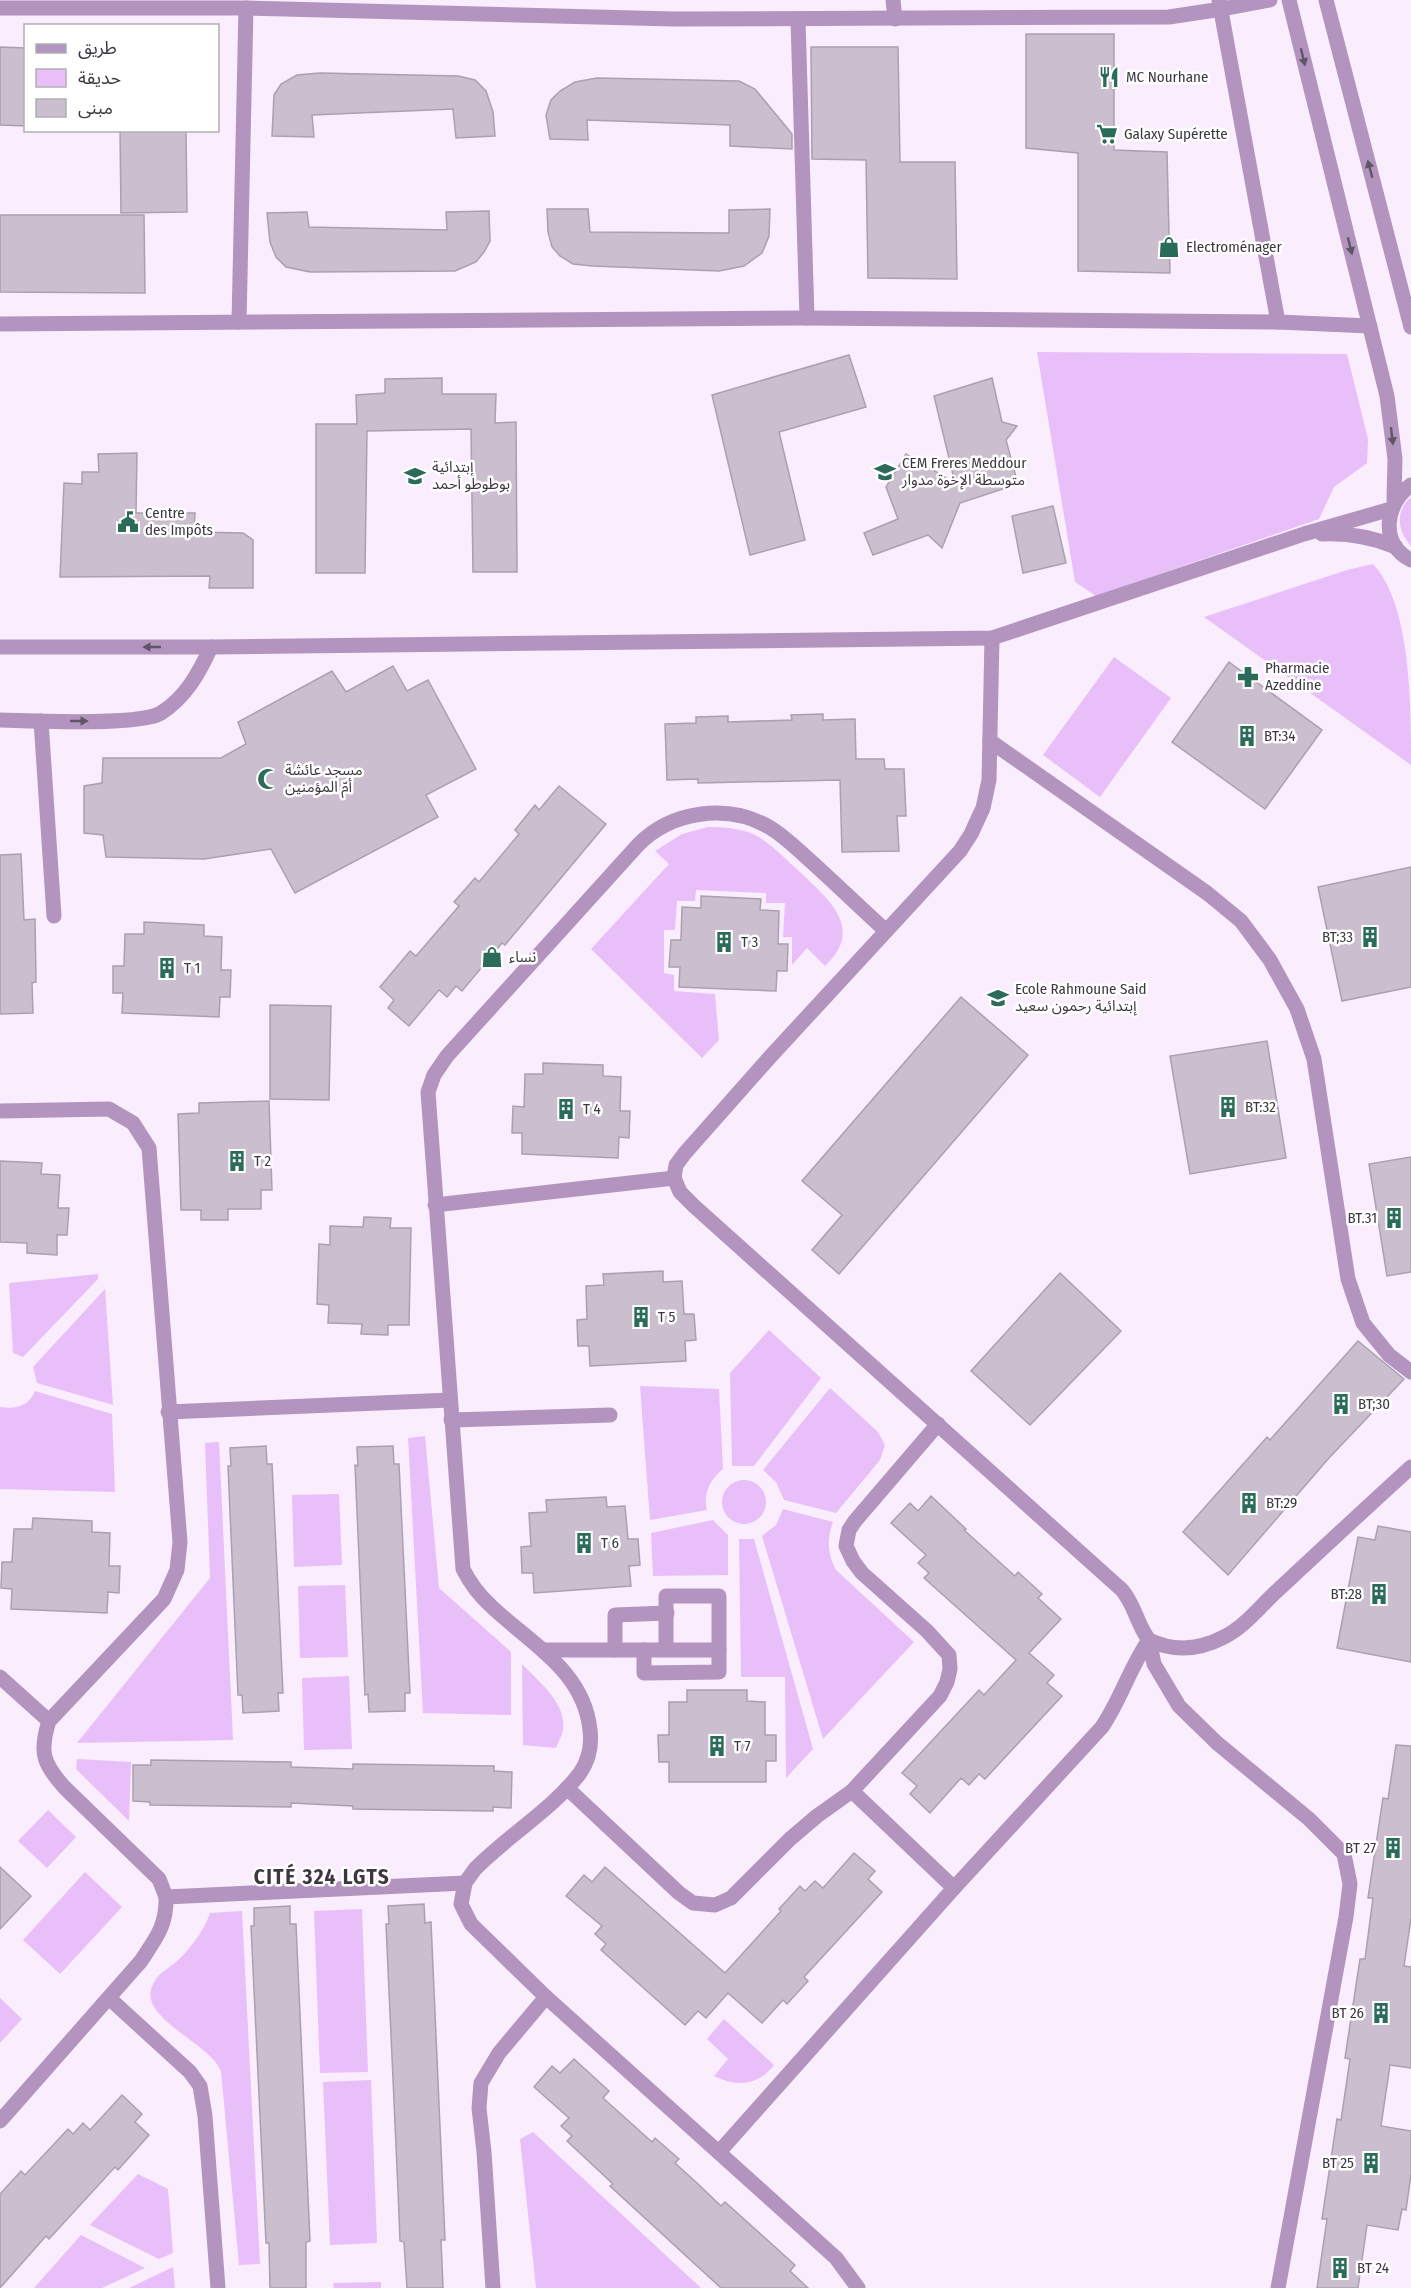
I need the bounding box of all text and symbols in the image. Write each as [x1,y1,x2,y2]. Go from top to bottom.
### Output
legend [24,24,219,132]
text: طريق [78,37,117,59]
one-way arrow [1299,48,1309,66]
restaurant icon: MC Nourhane [1097,65,1121,89]
text: حديقة [78,67,121,89]
place label: MC Nourhane [1126,68,1208,86]
text: مبنى [78,97,113,119]
supermarket icon: Galaxy Supérette [1095,122,1119,146]
place label: Galaxy Supérette [1124,125,1228,143]
one-way arrow [1364,159,1374,178]
shop icon: Electroménager [1157,235,1181,259]
one-way arrow [1346,237,1356,255]
place label: Electroménager [1186,238,1283,256]
one-way arrow [1387,427,1396,446]
place label: CEM Freres Meddour متوسطة الإخوة مدوار [901,454,1027,490]
place label: إبتدائية بوطوطو أحمد [432,458,510,493]
school or university icon: CEM Freres Meddour متوسطة الإخوة مدوار [873,460,897,484]
school or university icon: إبتدائية بوطوطو أحمد [403,464,427,488]
place label: Centre des Impôts [145,504,213,539]
public building icon: Centre des Impôts [116,510,140,534]
one-way arrow [143,642,162,652]
place label: Pharmacie Azeddine [1265,659,1330,694]
pharmacy icon: Pharmacie Azeddine [1236,665,1260,689]
one-way arrow [70,716,89,726]
building icon: BT:34 [1235,724,1259,748]
place label: BT:34 [1264,727,1296,745]
place label: مسجد عائشة أمّ المؤمنين [285,761,363,798]
mosque icon: مسجد عائشة أمّ المؤمنين [256,767,280,791]
building icon: BT;33 [1358,925,1382,949]
place label: BT;33 [1322,928,1353,946]
building icon: T 3 [712,930,736,954]
place label: T 3 [741,933,758,951]
shop icon: نساء [480,945,504,969]
place label: نساء [509,948,536,966]
building icon: T 1 [155,956,179,980]
place label: T 1 [184,959,200,977]
place label: Ecole Rahmoune Said إبتدائية رحمون سعيد [1015,980,1147,1016]
school or university icon: Ecole Rahmoune Said إبتدائية رحمون سعيد [986,986,1010,1010]
building icon: BT:32 [1216,1095,1240,1119]
building icon: T 4 [554,1097,578,1121]
place label: BT:32 [1245,1098,1276,1116]
place label: T 4 [583,1100,601,1118]
building icon: T 2 [225,1149,249,1173]
place label: T 2 [254,1152,271,1170]
building icon: BT.31 [1382,1206,1406,1230]
place label: BT.31 [1347,1209,1377,1227]
building icon: T 5 [629,1305,653,1329]
place label: T 5 [658,1308,675,1326]
building icon: BT;30 [1329,1392,1353,1416]
place label: BT;30 [1358,1395,1390,1413]
building icon: BT:29 [1237,1491,1261,1515]
place label: BT:29 [1266,1494,1297,1512]
building icon: T 6 [572,1531,596,1555]
place label: T 6 [601,1534,619,1552]
building icon: BT:28 [1367,1582,1391,1606]
place label: BT:28 [1330,1585,1362,1603]
building icon: T 7 [705,1734,729,1758]
place label: T 7 [734,1737,751,1755]
building icon: BT 27 [1381,1836,1405,1860]
place label: BT 27 [1345,1839,1376,1857]
district label: CITÉ 324 LGTS [254,1863,390,1890]
building icon: BT 26 [1369,2001,1393,2025]
place label: BT 26 [1332,2004,1364,2022]
building icon: BT 25 [1359,2151,1383,2175]
place label: BT 25 [1322,2154,1354,2172]
building icon: BT 24 [1328,2256,1352,2280]
place label: BT 24 [1357,2259,1389,2277]

